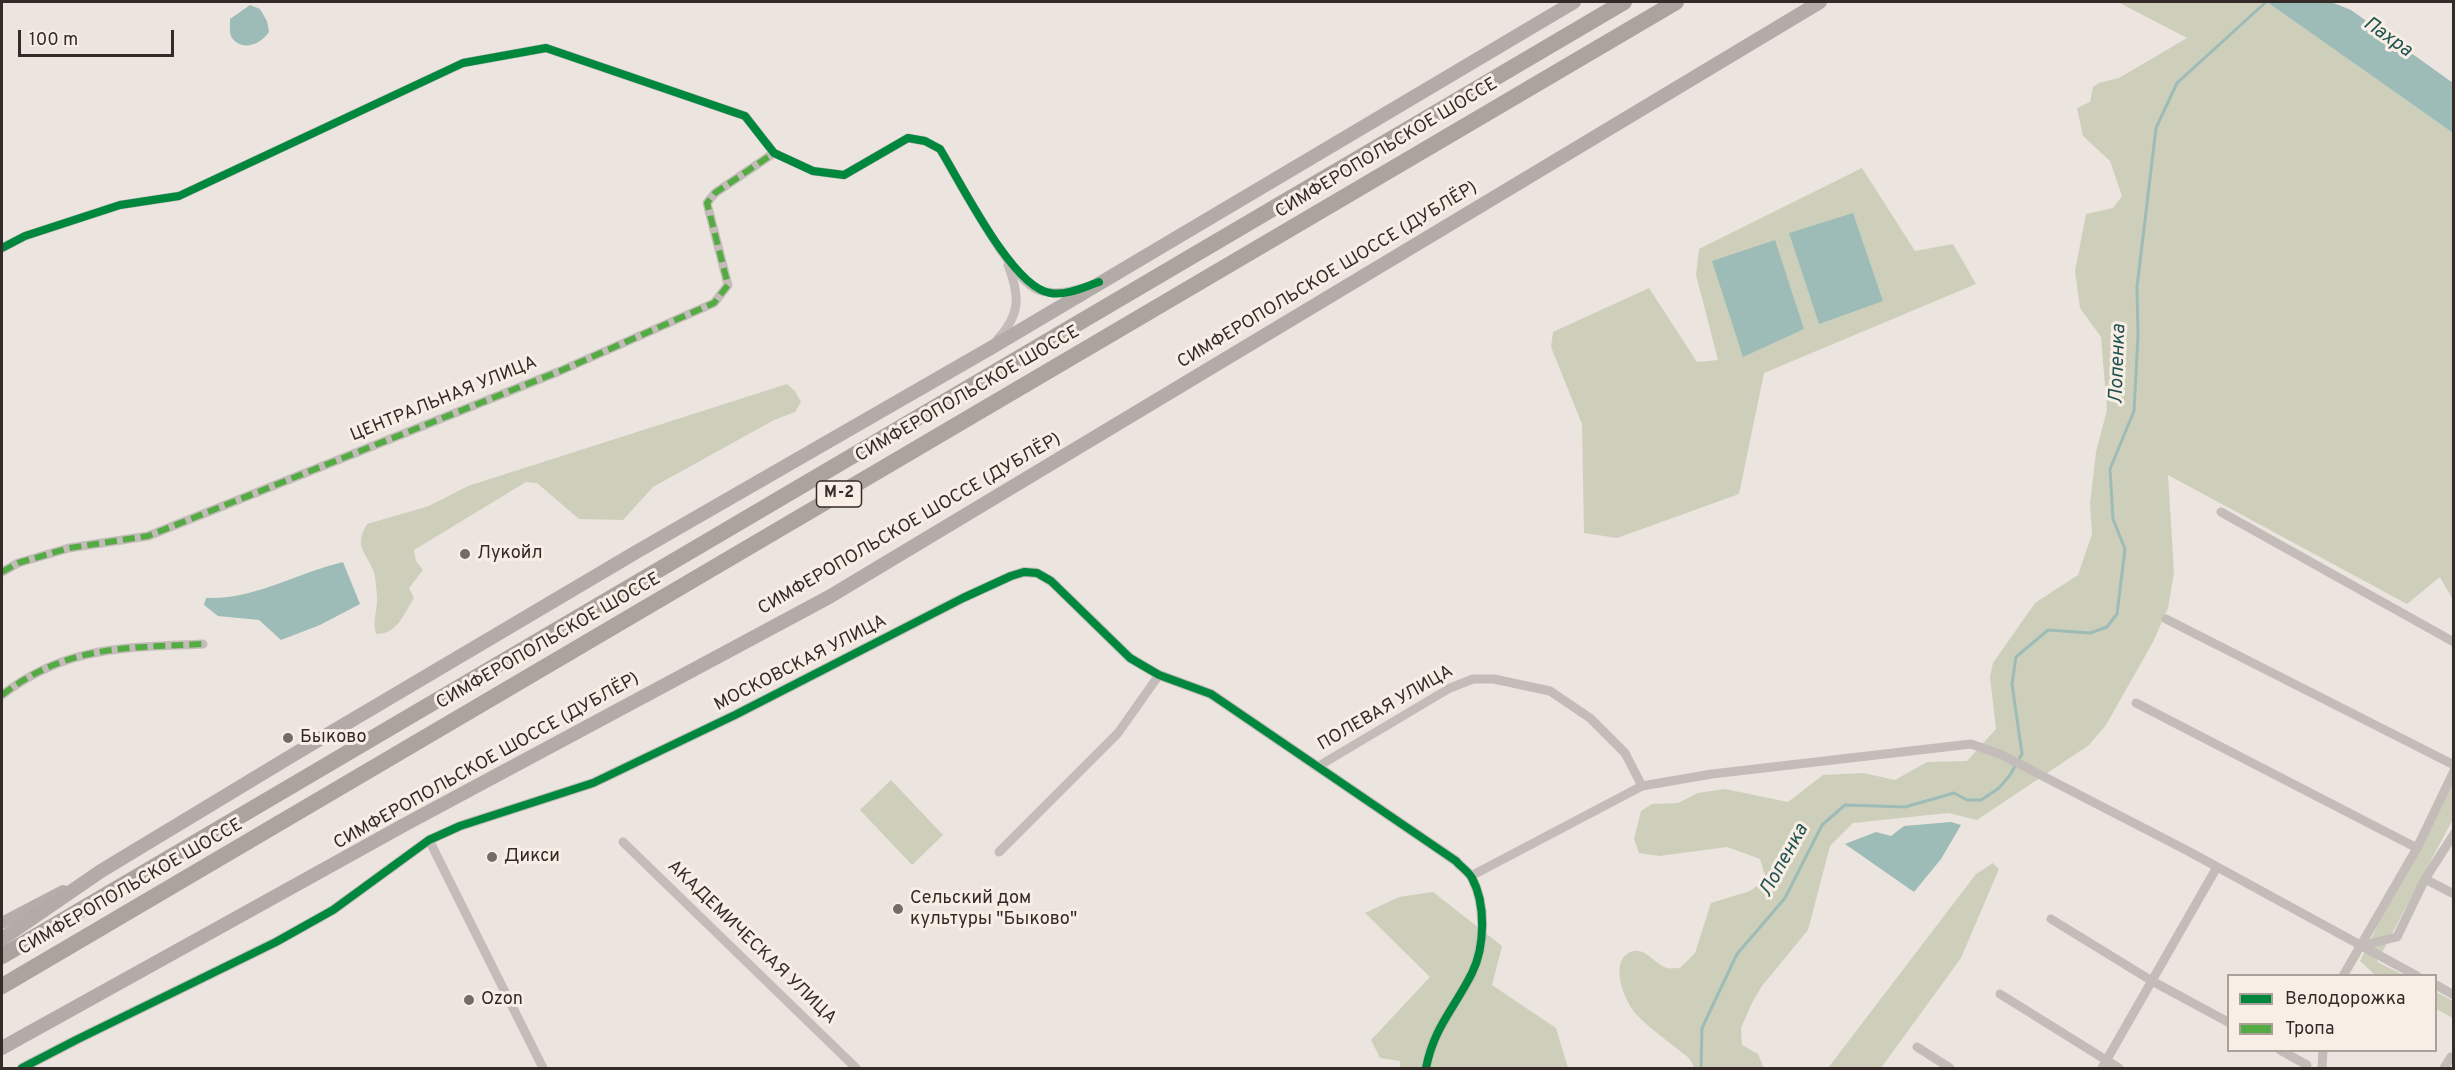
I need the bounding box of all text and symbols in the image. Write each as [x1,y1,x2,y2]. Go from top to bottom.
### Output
water label: Пахра [2358,13,2416,63]
scale bar [21,18,177,56]
text: 100 m [29,29,78,52]
street label: СИМФЕРОПОЛЬСКОЕ ШОССЕ [1272,74,1502,224]
street label: СИМФЕРОПОЛЬСКОЕ ШОССЕ (ДУБЛЁР) [1174,178,1482,374]
street label: СИМФЕРОПОЛЬСКОЕ ШОССЕ [852,322,1084,468]
water label: Лопенка [2106,324,2132,404]
street label: ЦЕНТРАЛЬНАЯ УЛИЦА [348,353,540,447]
street label: СИМФЕРОПОЛЬСКОЕ ШОССЕ (ДУБЛЁР) [755,429,1065,621]
road number: М-2 [816,481,862,507]
place label: Лукойл [477,543,543,565]
marker: Лукойл [458,547,472,561]
street label: СИМФЕРОПОЛЬСКОЕ ШОССЕ [433,569,665,715]
street label: МОСКОВСКАЯ УЛИЦА [711,611,891,717]
street label: ПОЛЕВАЯ УЛИЦА [1315,662,1457,756]
street label: СИМФЕРОПОЛЬСКОЕ ШОССЕ (ДУБЛЁР) [331,669,643,855]
place label: Быково [300,727,366,749]
marker: Быково [281,731,295,745]
street label: СИМФЕРОПОЛЬСКОЕ ШОССЕ [15,815,247,961]
water label: Лопенка [1755,820,1815,902]
place label: Дикси [504,846,560,868]
marker: Дикси [485,850,499,864]
street label: АКАДЕМИЧЕСКАЯ УЛИЦА [662,856,840,1030]
place label: Сельский дом культуры "Быково" [910,888,1077,930]
marker: Сельский дом культуры "Быково" [891,902,905,916]
legend [2227,974,2437,1052]
text: Велодорожка [2285,988,2405,1011]
place label: Ozon [481,989,523,1011]
marker: Ozon [462,993,476,1007]
text: Тропа [2285,1018,2334,1041]

